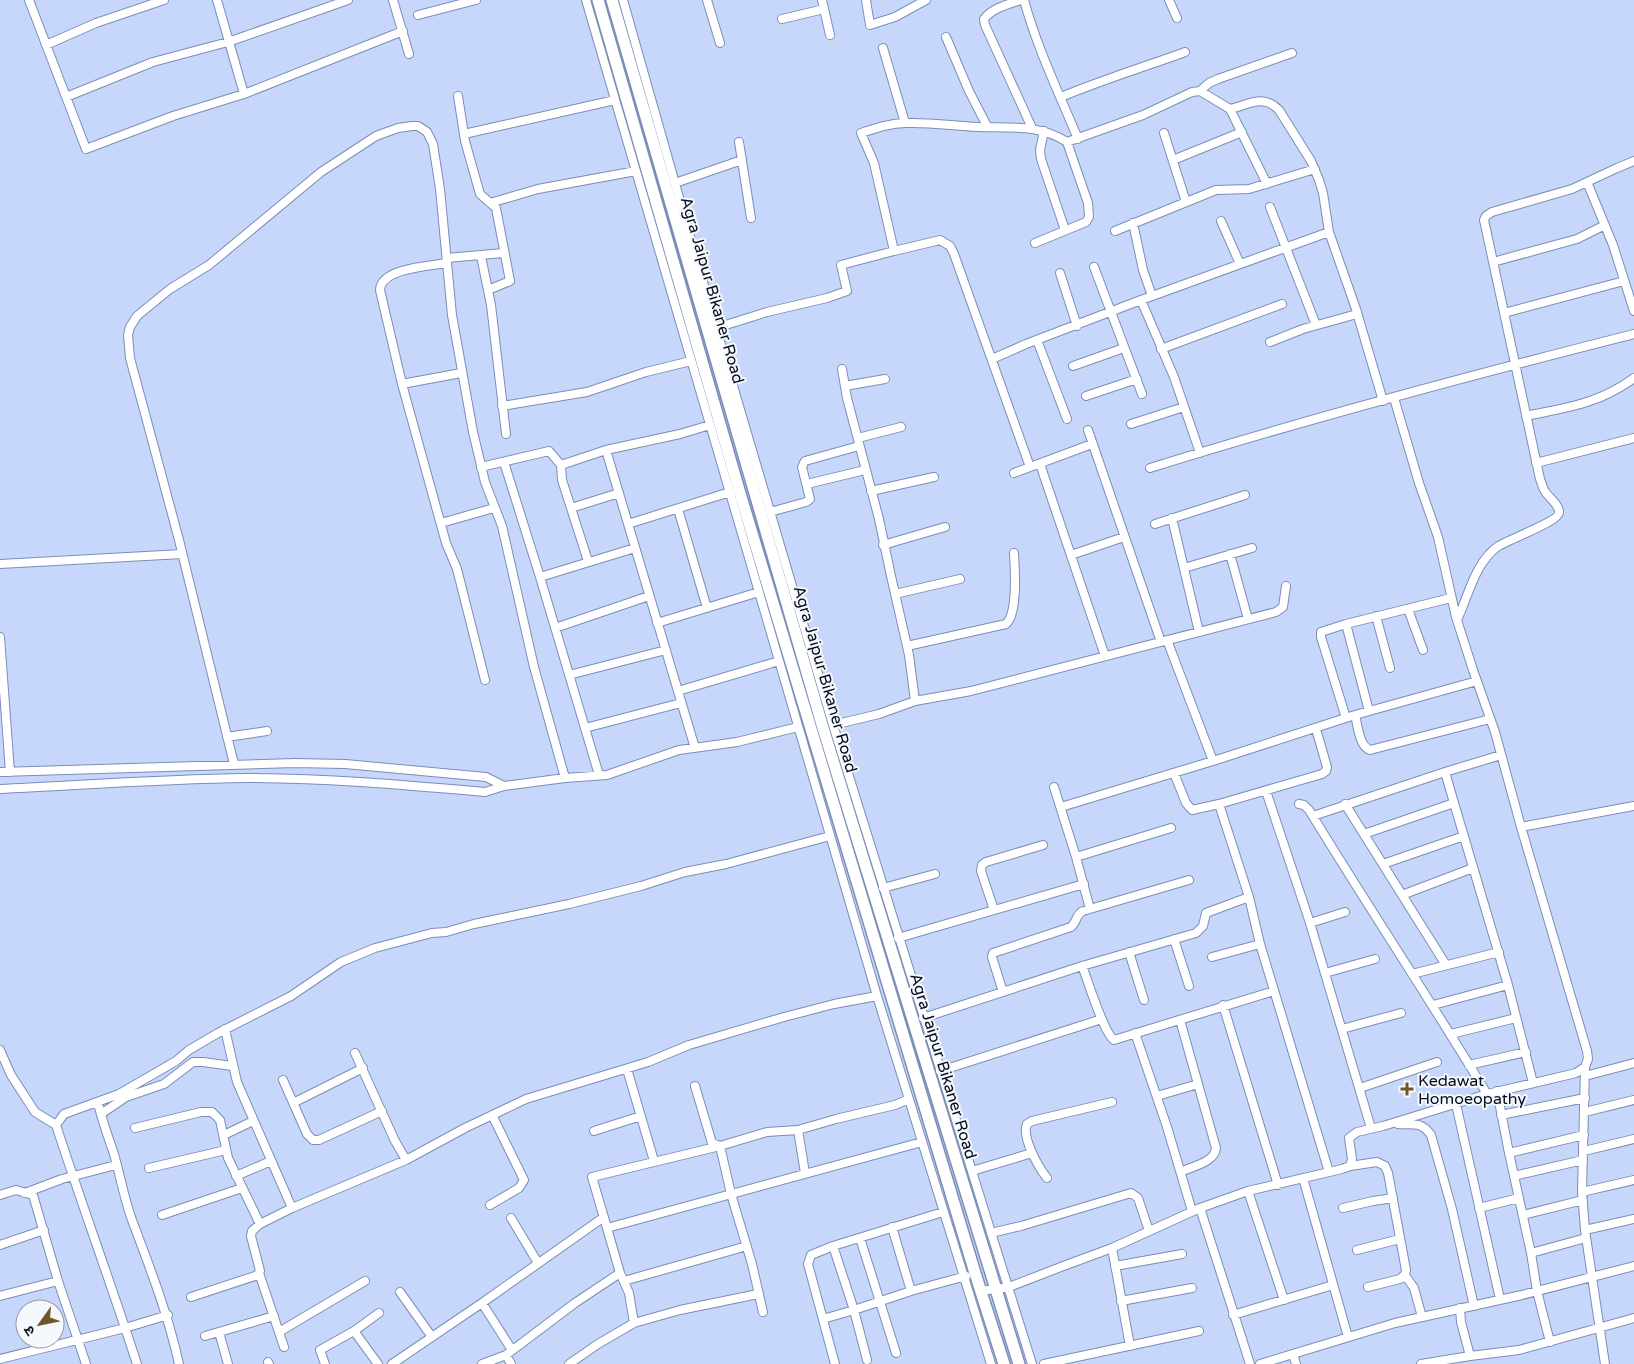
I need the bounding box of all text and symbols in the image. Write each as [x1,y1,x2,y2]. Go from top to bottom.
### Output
street label: Agra Jaipur Bikaner Road [676,195,748,386]
street label: Agra Jaipur Bikaner Road [789,584,861,775]
street label: Agra Jaipur Bikaner Road [905,971,981,1162]
place label: Kedawat Homoeopathy [1418,1071,1526,1109]
marker: Kedawat Homoeopathy [1400,1082,1414,1096]
north arrow [15,1299,65,1349]
text: उ [20,1322,39,1339]

